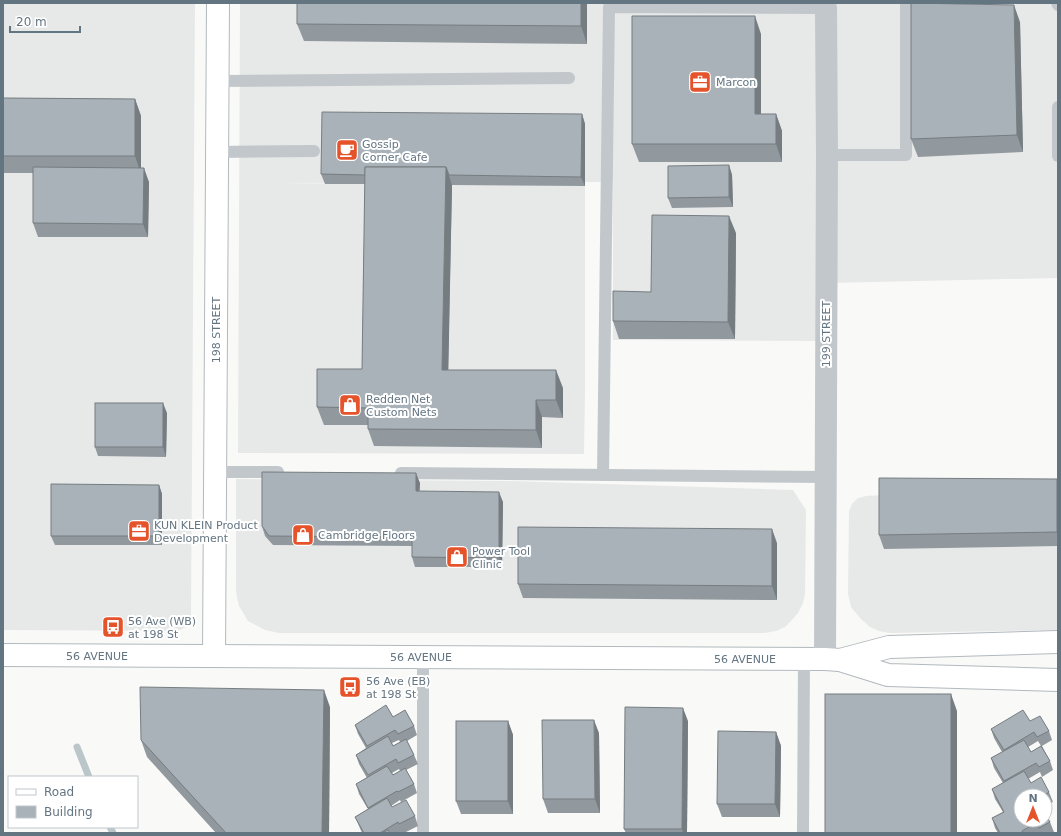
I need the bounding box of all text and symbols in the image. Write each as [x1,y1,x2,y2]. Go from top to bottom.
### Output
scale bar [10,8,80,34]
text: 20 m [16,15,47,29]
office icon: Marcon [687,69,713,95]
place label: Marcon [716,76,756,89]
cafe icon: Gossip Corner Cafe [334,137,360,163]
place label: Gossip Corner Cafe [362,138,428,164]
street label: 198 STREET [210,296,223,363]
street label: 199 STREET [820,300,833,367]
shop icon: Redden Net Custom Nets [337,392,363,418]
place label: Redden Net Custom Nets [366,393,437,419]
office icon: KUN KLEIN Product Development [126,518,152,544]
place label: KUN KLEIN Product Development [154,519,258,545]
shop icon: Cambridge Floors [290,522,316,548]
place label: Cambridge Floors [318,529,415,542]
shop icon: Power Tool Clinic [444,544,470,570]
place label: Power Tool Clinic [472,545,530,571]
bus stop icon: 56 Ave (WB) at 198 St [100,614,126,640]
place label: 56 Ave (WB) at 198 St [128,615,196,641]
street label: 56 AVENUE [66,650,128,663]
street label: 56 AVENUE [390,651,452,664]
street label: 56 AVENUE [714,653,776,666]
bus stop icon: 56 Ave (EB) at 198 St [337,674,363,700]
place label: 56 Ave (EB) at 198 St [366,675,430,701]
legend [8,776,138,828]
text: Road [44,785,74,799]
north arrow [1013,788,1053,828]
text: N [1028,792,1038,805]
text: Building [44,805,93,819]

